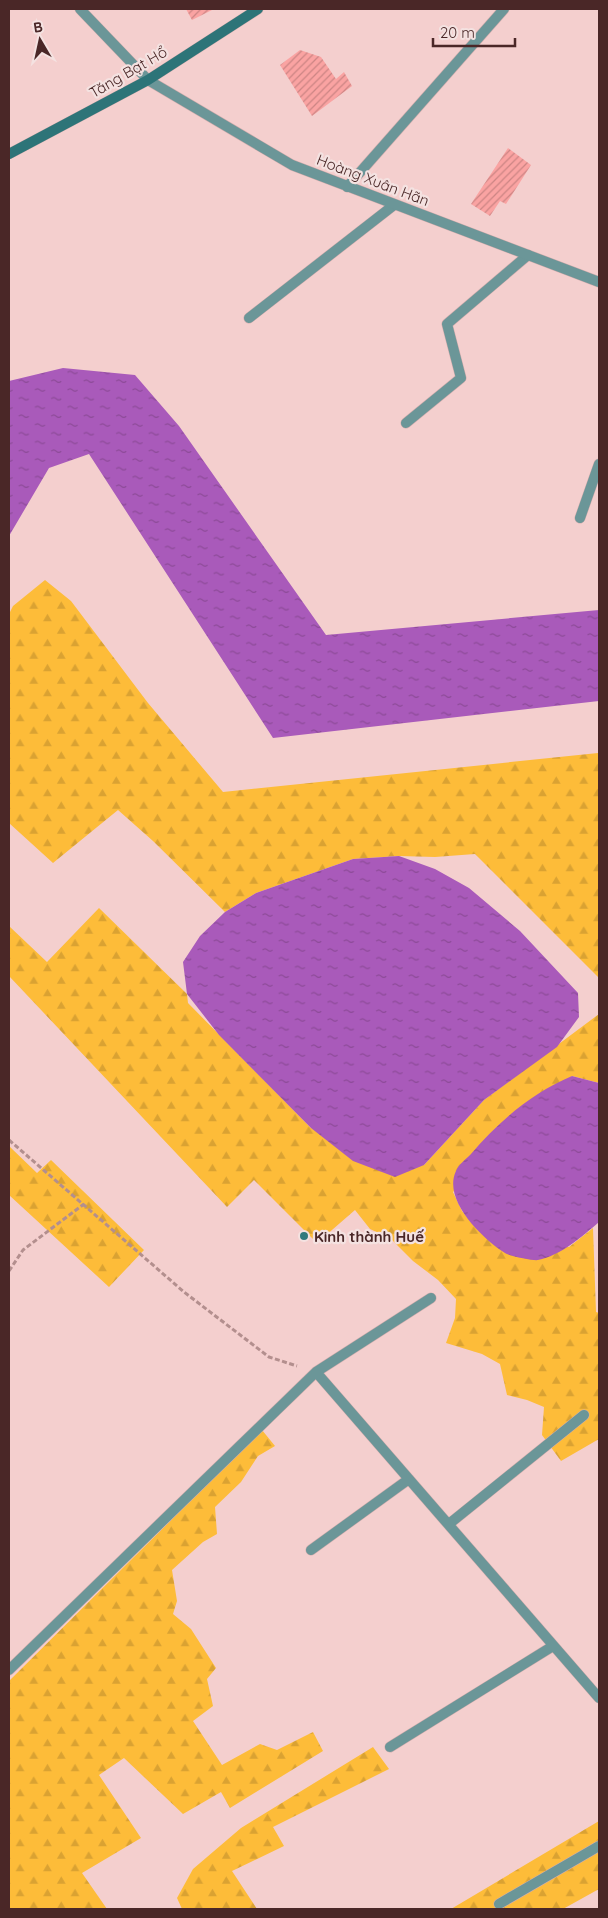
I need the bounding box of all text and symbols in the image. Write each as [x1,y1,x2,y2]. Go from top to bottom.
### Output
north arrow [15,15,65,65]
scale bar [433,15,516,47]
text: B [32,18,44,37]
text: 20 m [440,23,475,42]
street label: Tăng Bạt Hổ [86,42,170,102]
street label: Hoàng Xuân Hãn [314,150,432,210]
place label: Kinh thành Huế [314,1227,424,1246]
marker: Kinh thành Huế [298,1230,310,1242]

